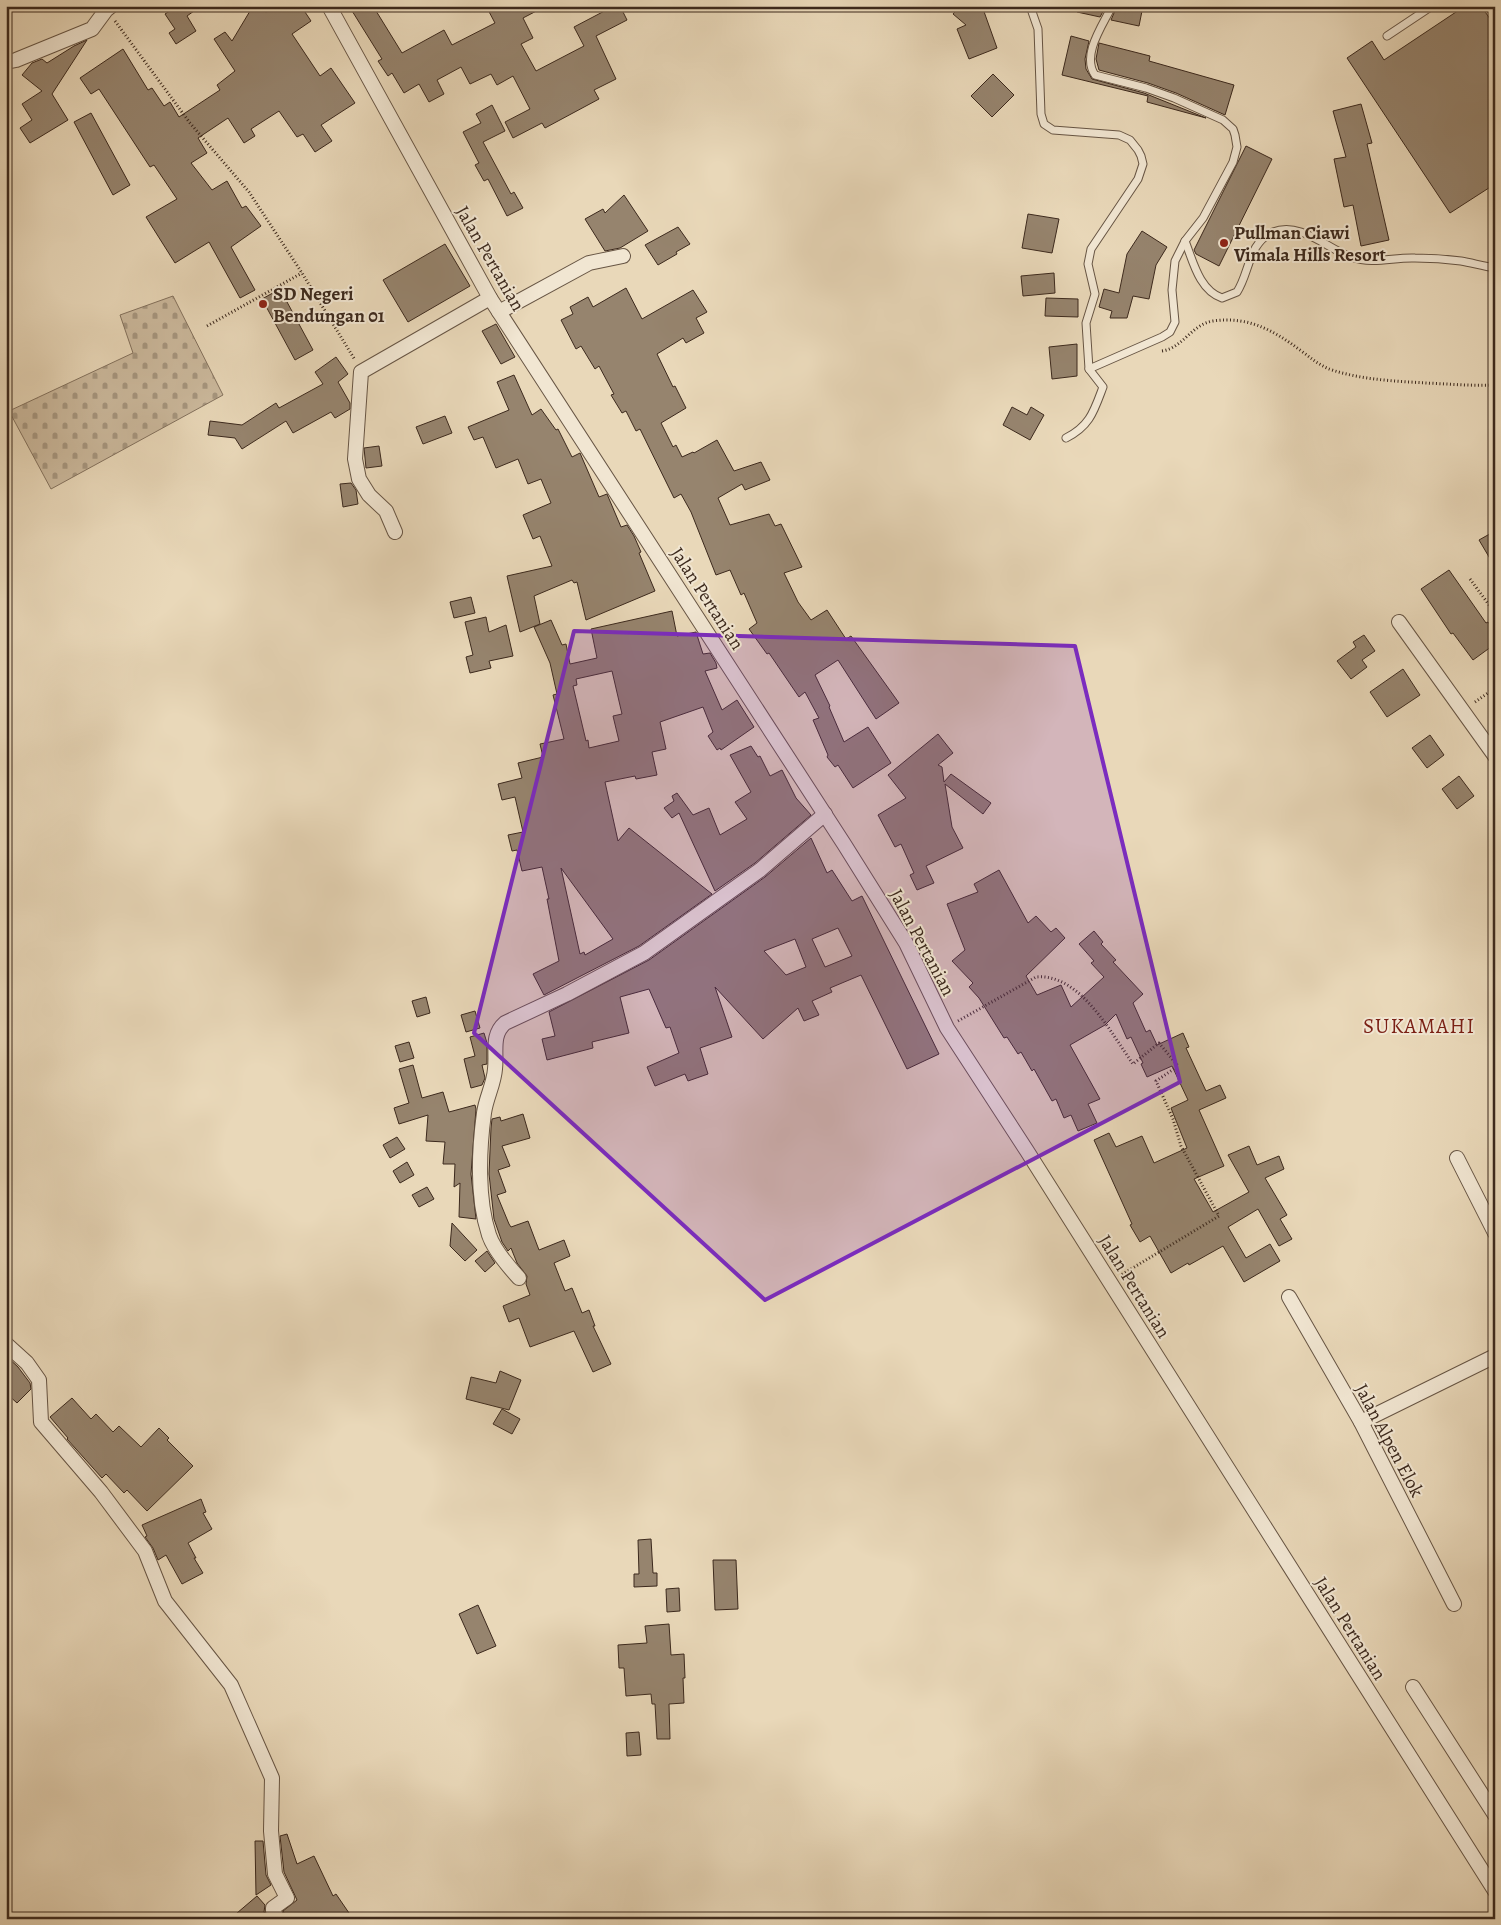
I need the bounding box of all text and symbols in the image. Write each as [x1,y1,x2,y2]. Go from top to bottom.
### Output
street label: Jalan Pertanian [449,201,531,316]
place label: Pullman Ciawi Vimala Hills Resort [1233,220,1386,268]
marker: Pullman Ciawi Vimala Hills Resort [1218,237,1230,249]
place label: SD Negeri Bendungan 01 [273,281,385,329]
marker: SD Negeri Bendungan 01 [257,298,269,310]
street label: Jalan Pertanian [664,542,750,655]
street label: Jalan Pertanian [883,884,961,1001]
district label: SUKAMAHI [1363,1012,1475,1040]
street label: Jalan Pertanian [1092,1230,1176,1343]
street label: Jalan Alpen Elok [1348,1379,1430,1502]
street label: Jalan Pertanian [1308,1572,1392,1685]

